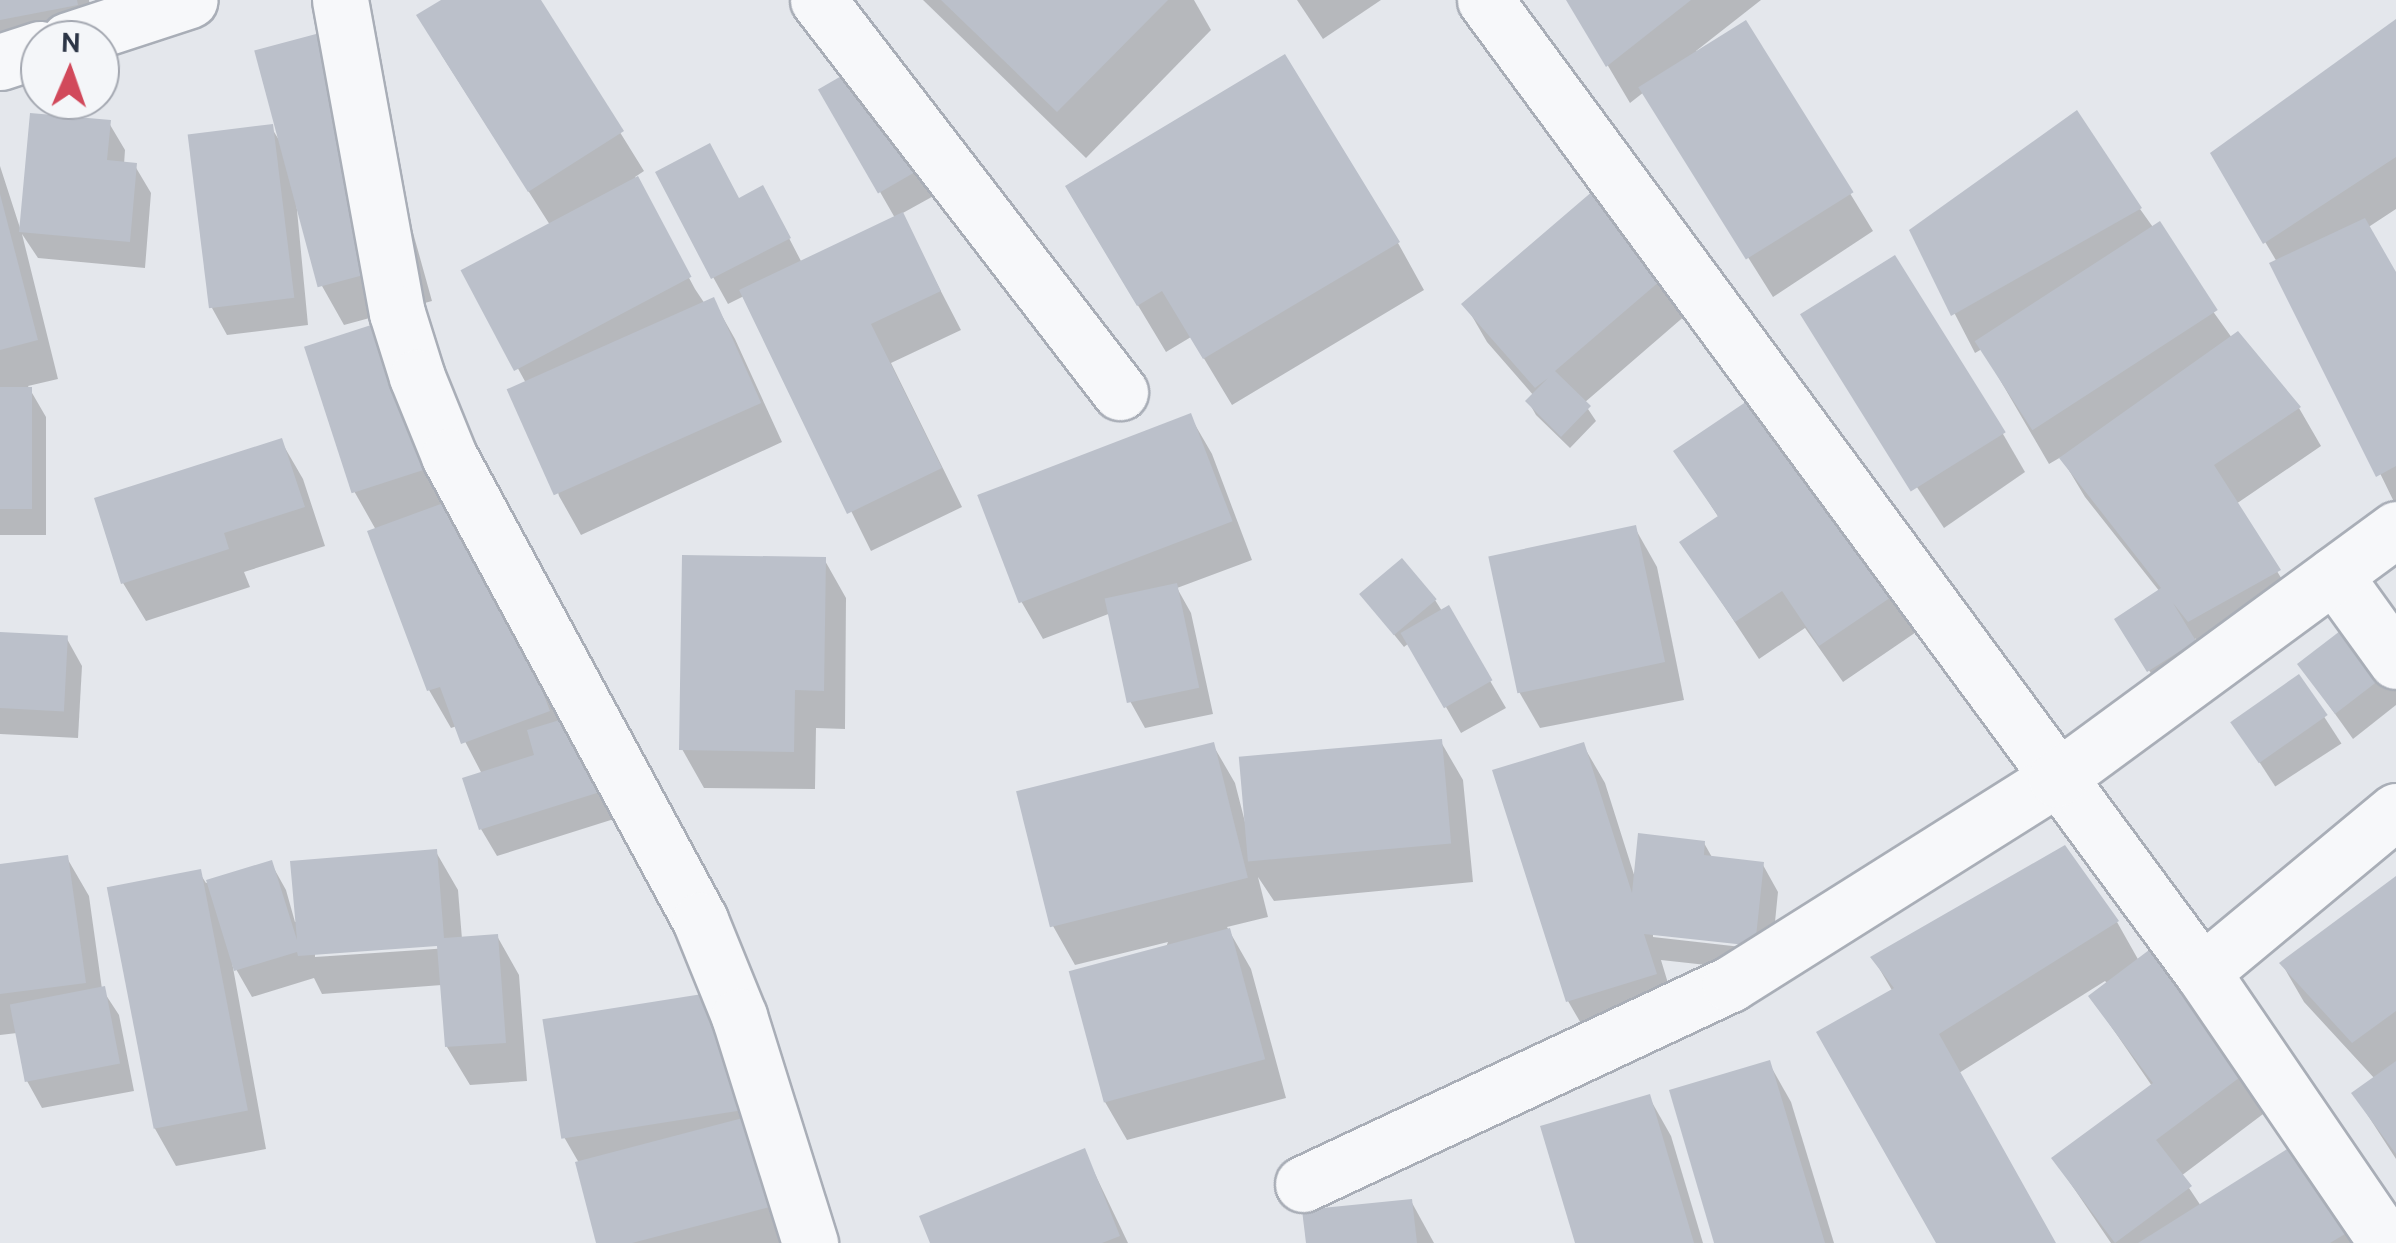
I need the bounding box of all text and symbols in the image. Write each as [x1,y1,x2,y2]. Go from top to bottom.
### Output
north arrow [20,20,120,120]
text: N [60,25,81,59]

